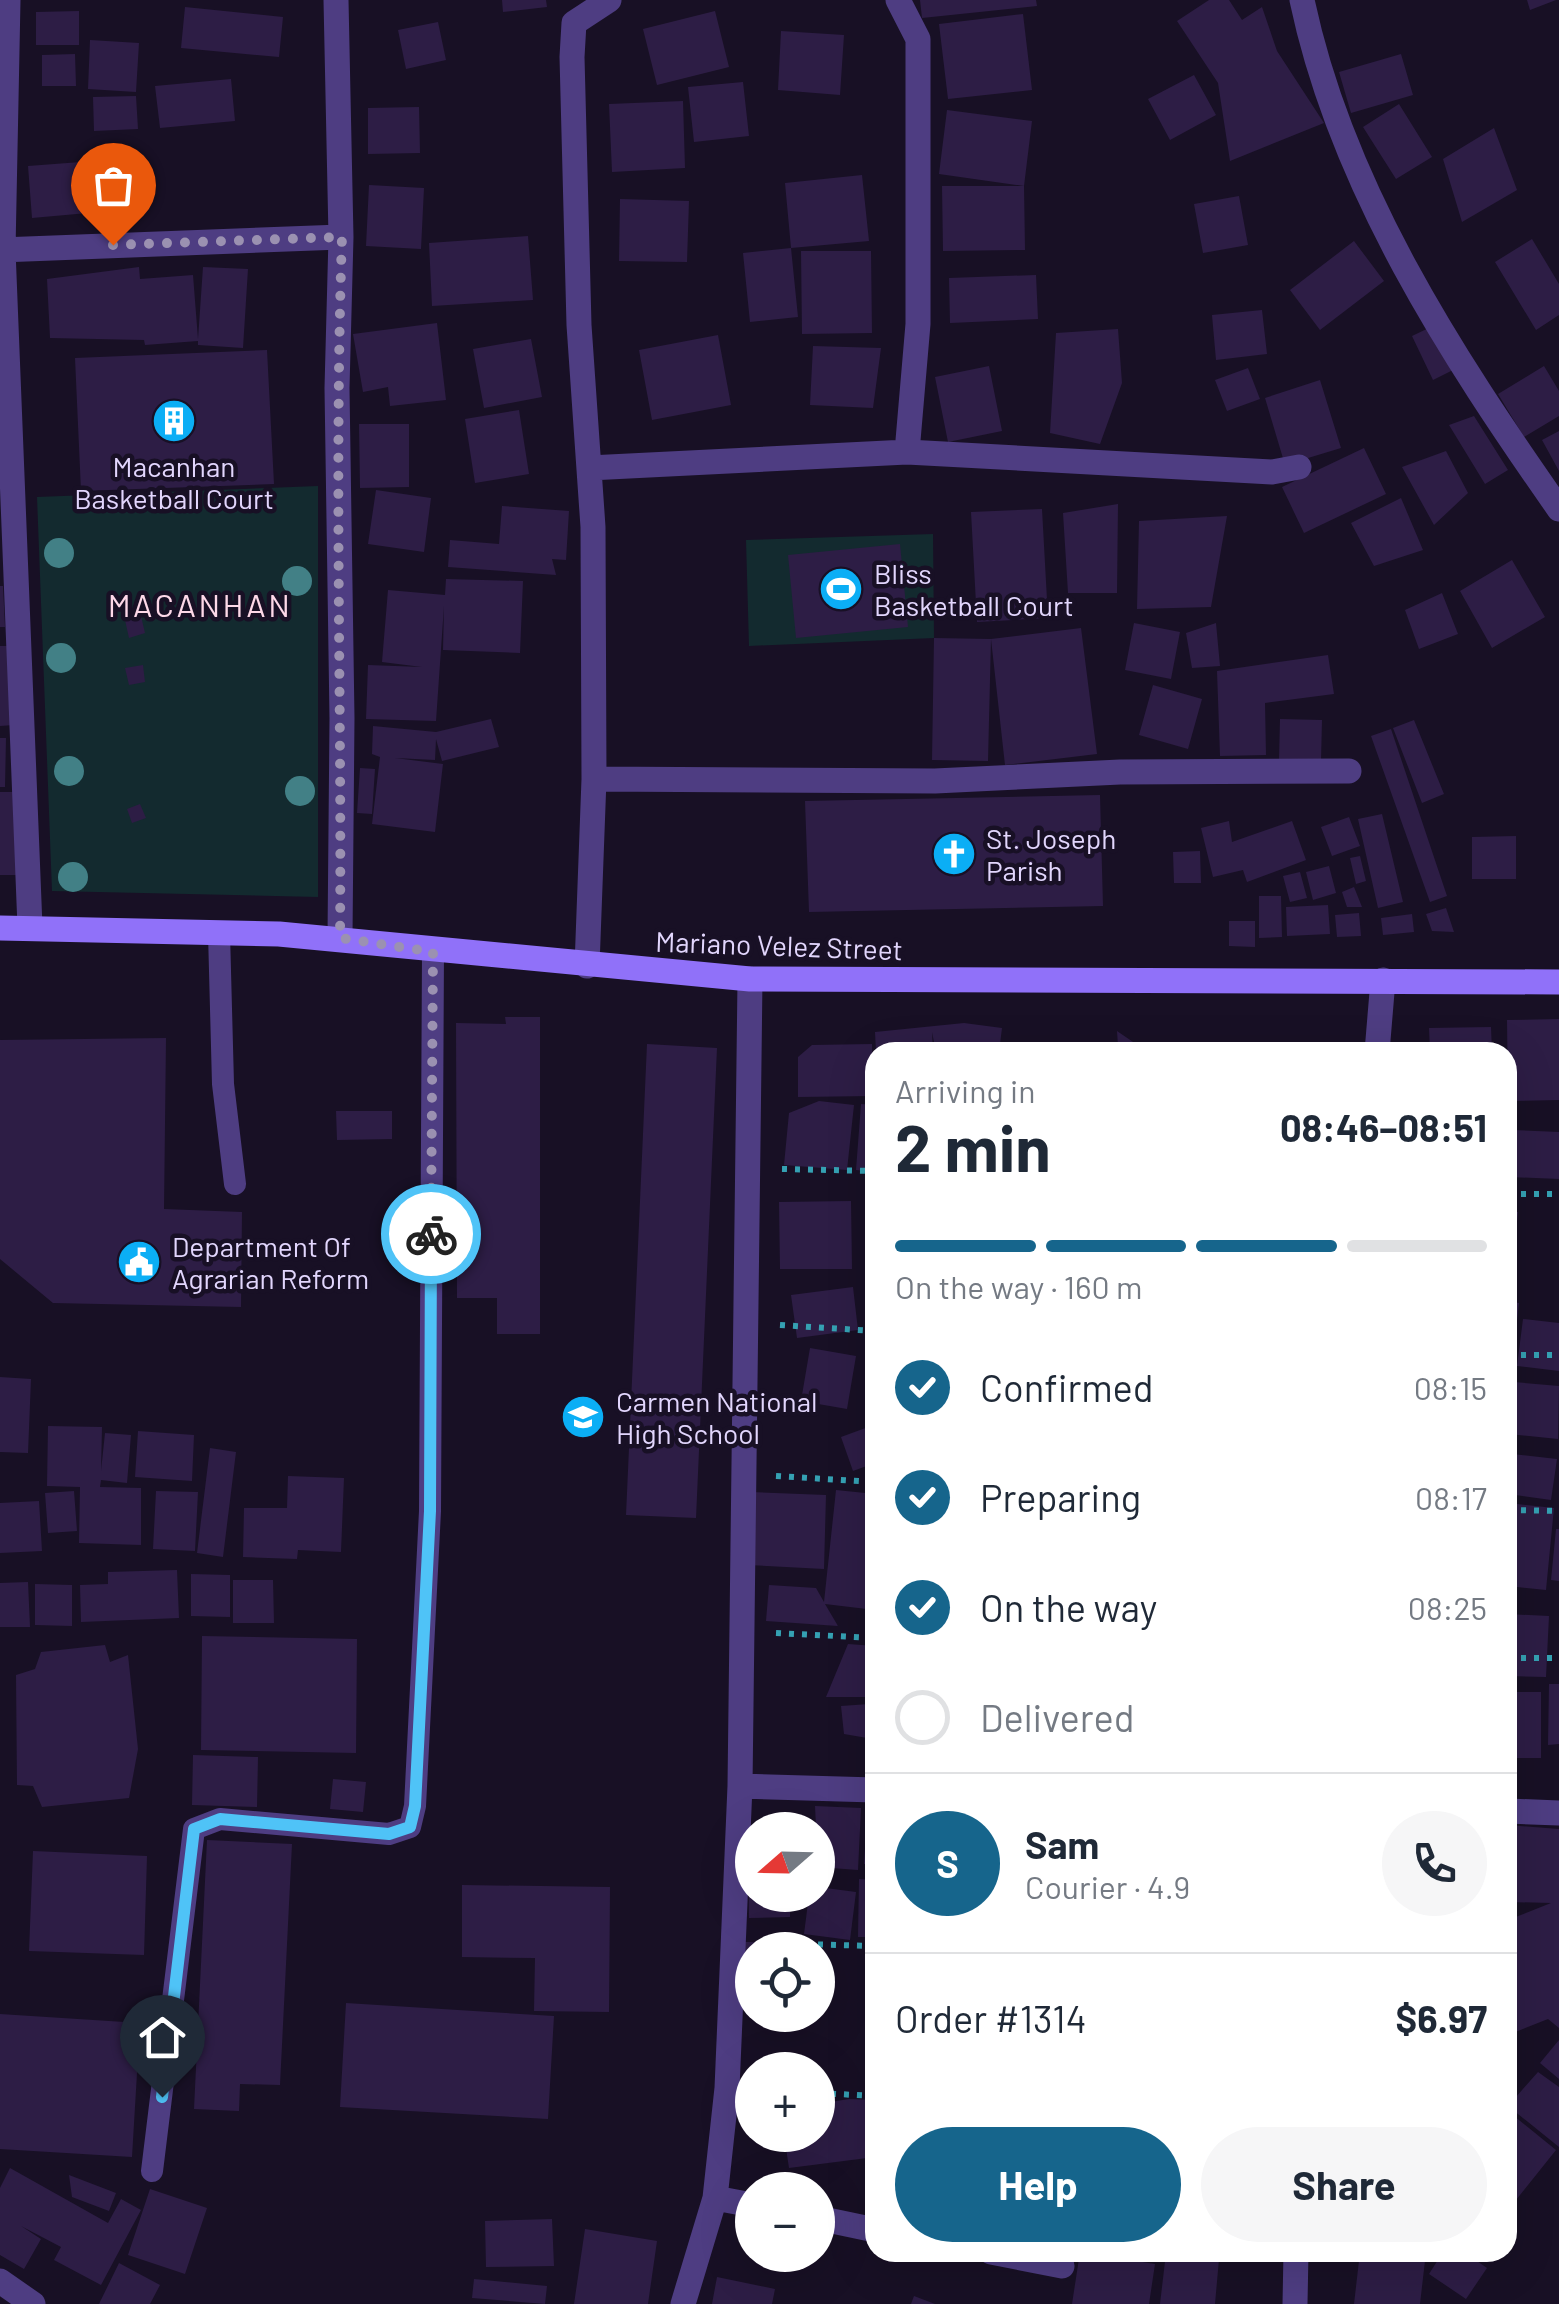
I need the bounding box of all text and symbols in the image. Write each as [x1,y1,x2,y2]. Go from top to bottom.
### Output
pin [71,143,156,246]
icon: bag [86,158,141,213]
building icon: Macanhan Basketball Court [151,398,197,444]
place label: Macanhan Basketball Court [74,449,274,515]
place label: Bliss Basketball Court [874,556,1074,622]
sports icon: Bliss Basketball Court [818,566,864,612]
district label: MACANHAN [108,585,292,623]
place label: St. Joseph Parish [986,821,1116,887]
church icon: St. Joseph Parish [931,831,977,877]
street label: Mariano Velez Street [655,924,903,966]
text: Arriving in [895,1071,1035,1109]
text: 08:46–08:51 [1280,1104,1487,1150]
text: 2 min [895,1107,1051,1185]
courier [381,1184,481,1284]
icon: bike [404,1207,459,1262]
place label: Department Of Agrarian Reform [172,1229,369,1295]
public building icon: Department Of Agrarian Reform [116,1239,162,1285]
text: On the way · 160 m [895,1267,1142,1305]
icon: check [895,1360,950,1415]
text: Confirmed [980,1364,1153,1410]
text: 08:15 [1414,1368,1487,1406]
place label: Carmen National High School [616,1384,817,1450]
school or university icon: Carmen National High School [560,1394,606,1440]
icon: check [895,1470,950,1525]
text: Preparing [980,1474,1141,1520]
text: 08:17 [1415,1478,1487,1516]
icon: check [895,1580,950,1635]
text: On the way [980,1584,1157,1630]
text: 08:25 [1408,1588,1487,1626]
text: Delivered [980,1694,1134,1740]
button: phone [1382,1811,1487,1916]
north arrow [735,1812,835,1912]
map controls [735,1812,835,2272]
text: Sam [1025,1821,1099,1867]
text: S [936,1840,959,1886]
text: Courier · 4.9 [1025,1867,1190,1905]
button: locate [735,1932,835,2032]
pin [120,1995,205,2098]
text: Order #1314 [895,1995,1087,2041]
text: $6.97 [1396,1995,1487,2041]
icon: home [135,2010,190,2065]
button: + [735,2052,835,2152]
button: Help [895,2127,1181,2242]
button: Share [1201,2127,1487,2242]
button: − [735,2172,835,2272]

